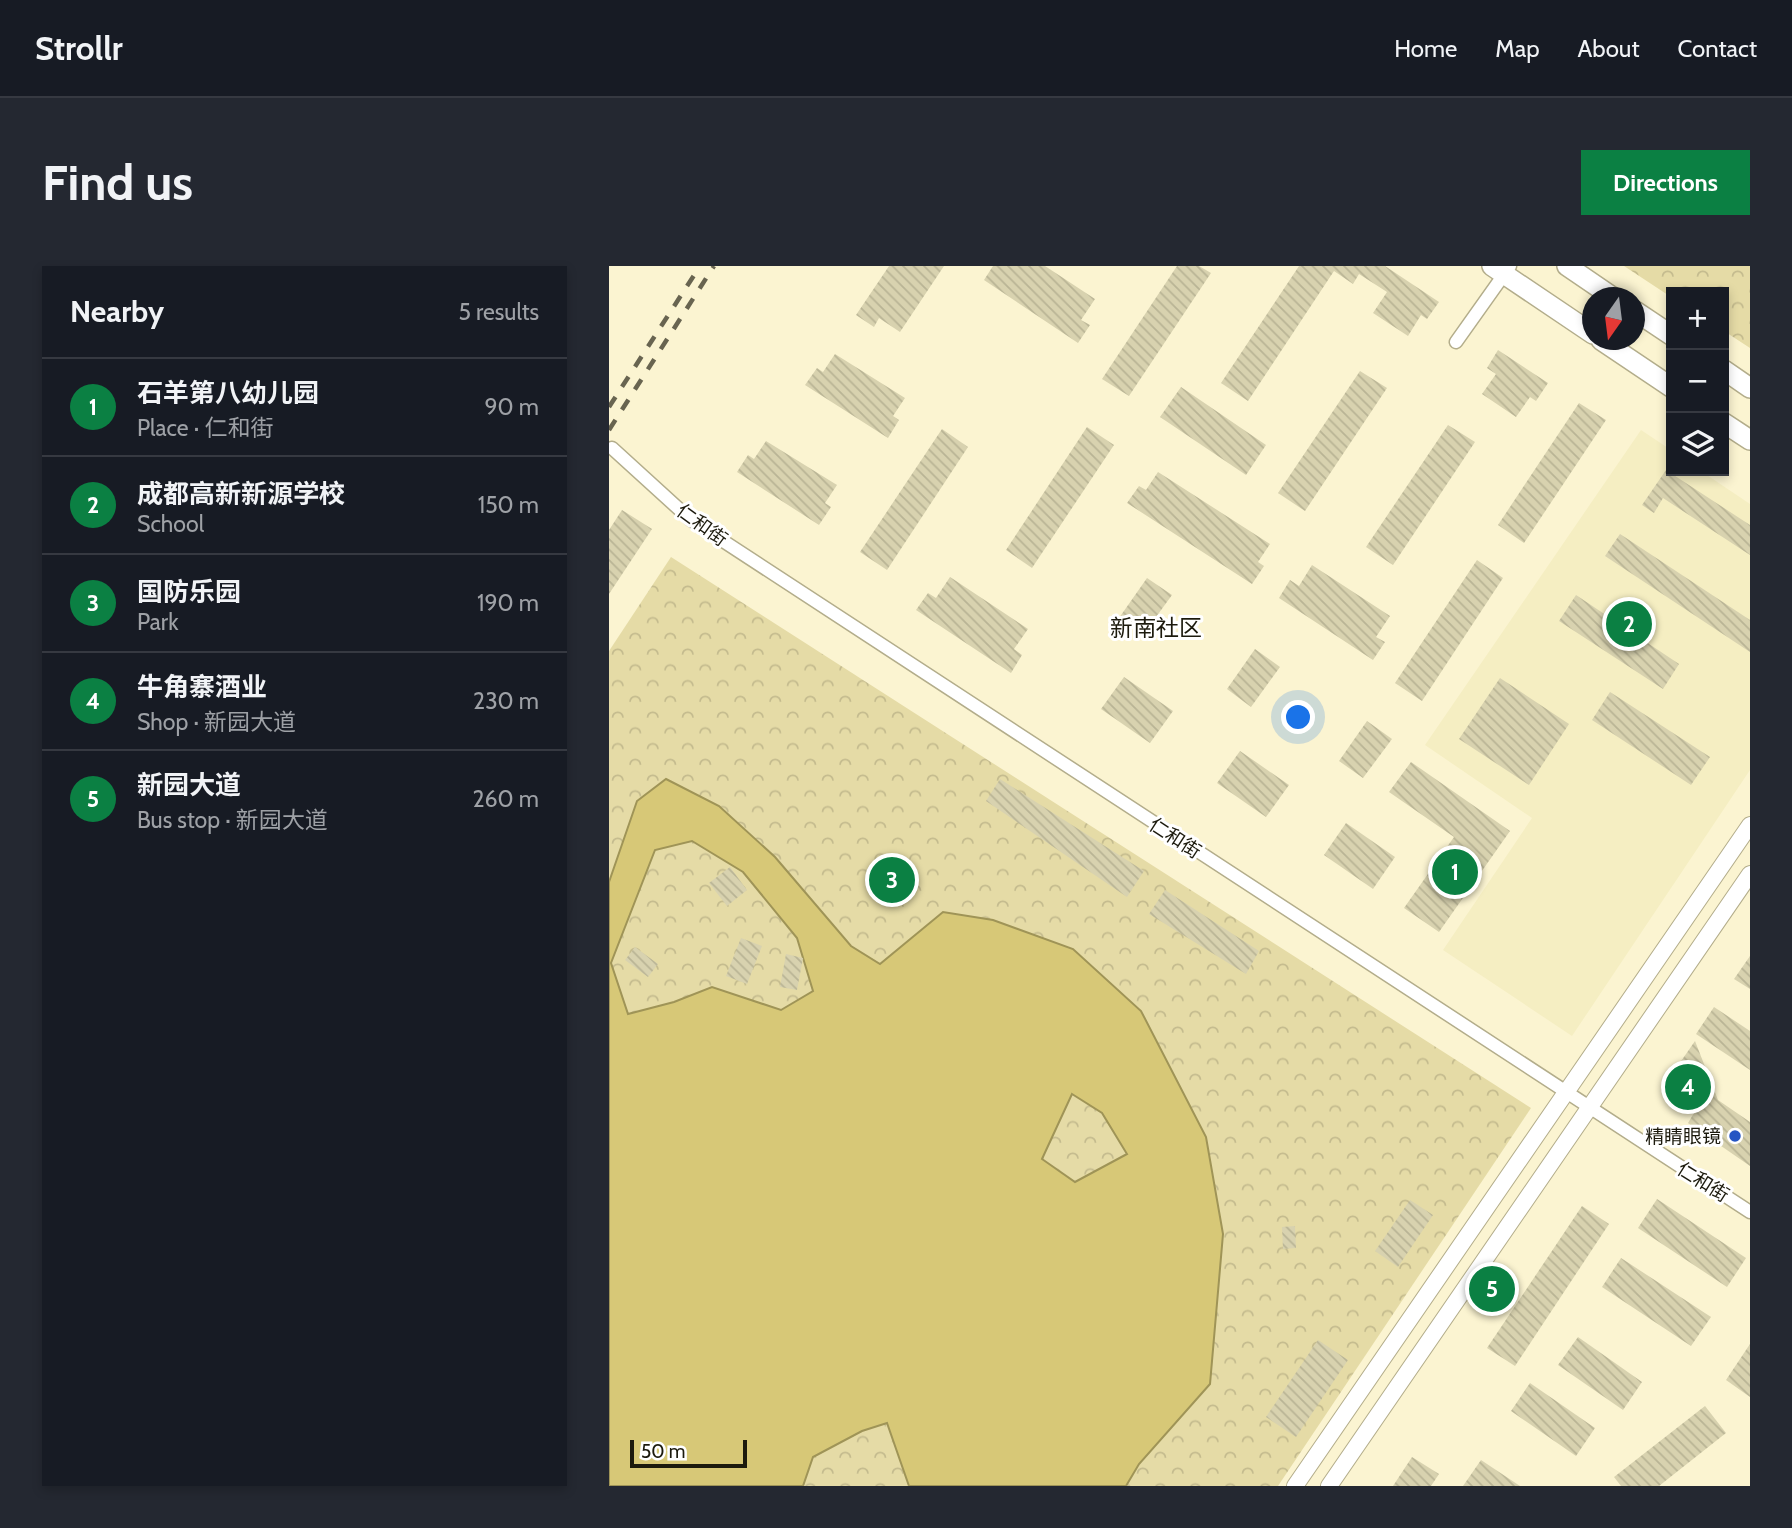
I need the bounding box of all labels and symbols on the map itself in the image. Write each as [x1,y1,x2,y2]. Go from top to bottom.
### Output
north arrow [1582,287,1645,350]
street label: 仁和街 [672,499,732,551]
pin: 2 [1606,598,1652,650]
district label: 新南社区 [1110,614,1202,642]
your location [1281,700,1315,734]
street label: 仁和街 [1145,813,1205,863]
pin: 1 [1432,846,1478,898]
pin: 3 [869,854,915,906]
pin: 4 [1665,1061,1711,1113]
place label: 精睛眼镜 [1645,1125,1721,1148]
marker: 精睛眼镜 [1727,1128,1743,1144]
street label: 仁和街 [1673,1157,1733,1207]
pin: 5 [1469,1263,1515,1315]
scale bar [630,1437,747,1469]

